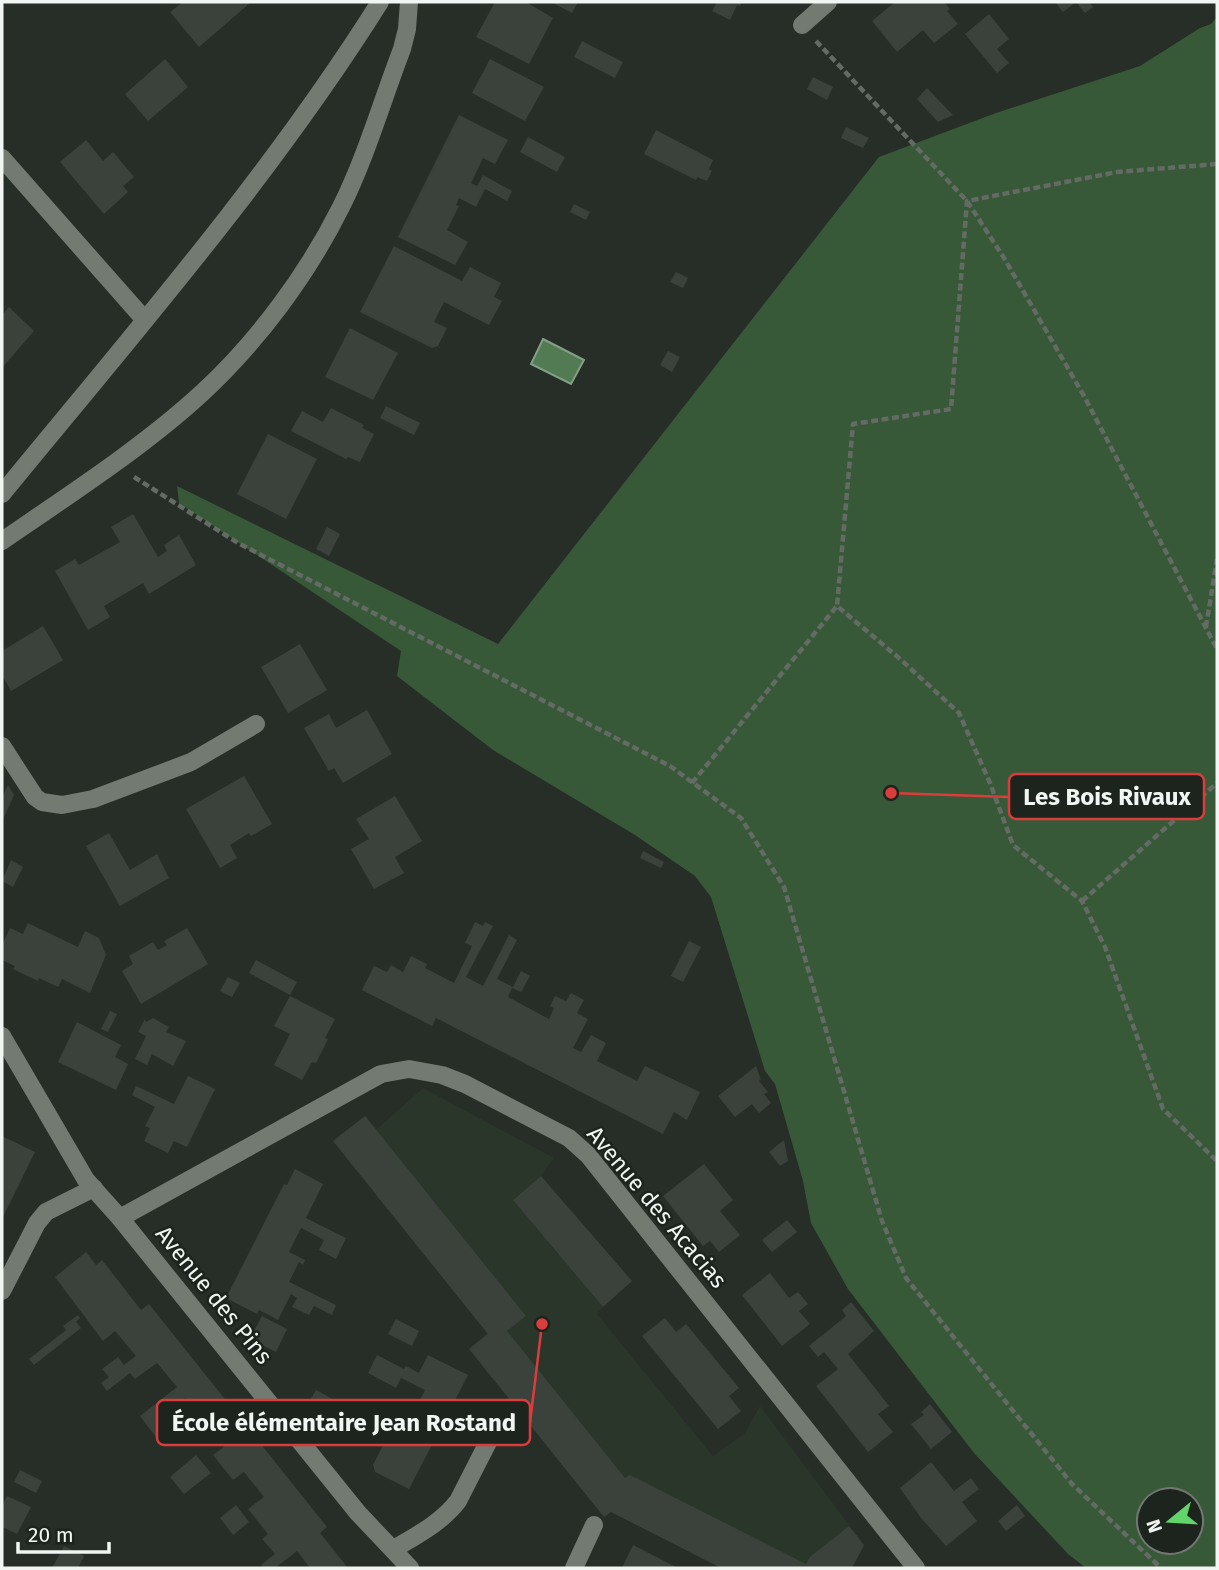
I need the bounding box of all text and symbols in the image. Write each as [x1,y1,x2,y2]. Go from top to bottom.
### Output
callout: Les Bois Rivaux [1009,774,1204,819]
text: Les Bois Rivaux [1023,783,1192,811]
street label: Avenue des Acacias [581,1120,733,1294]
street label: Avenue des Pins [150,1220,278,1370]
callout: École élémentaire Jean Rostand [157,1400,530,1445]
text: École élémentaire Jean Rostand [172,1408,516,1437]
north arrow [1135,1486,1205,1556]
scale bar [18,1510,108,1554]
text: N [1141,1517,1167,1536]
text: 20 m [28,1522,74,1548]

